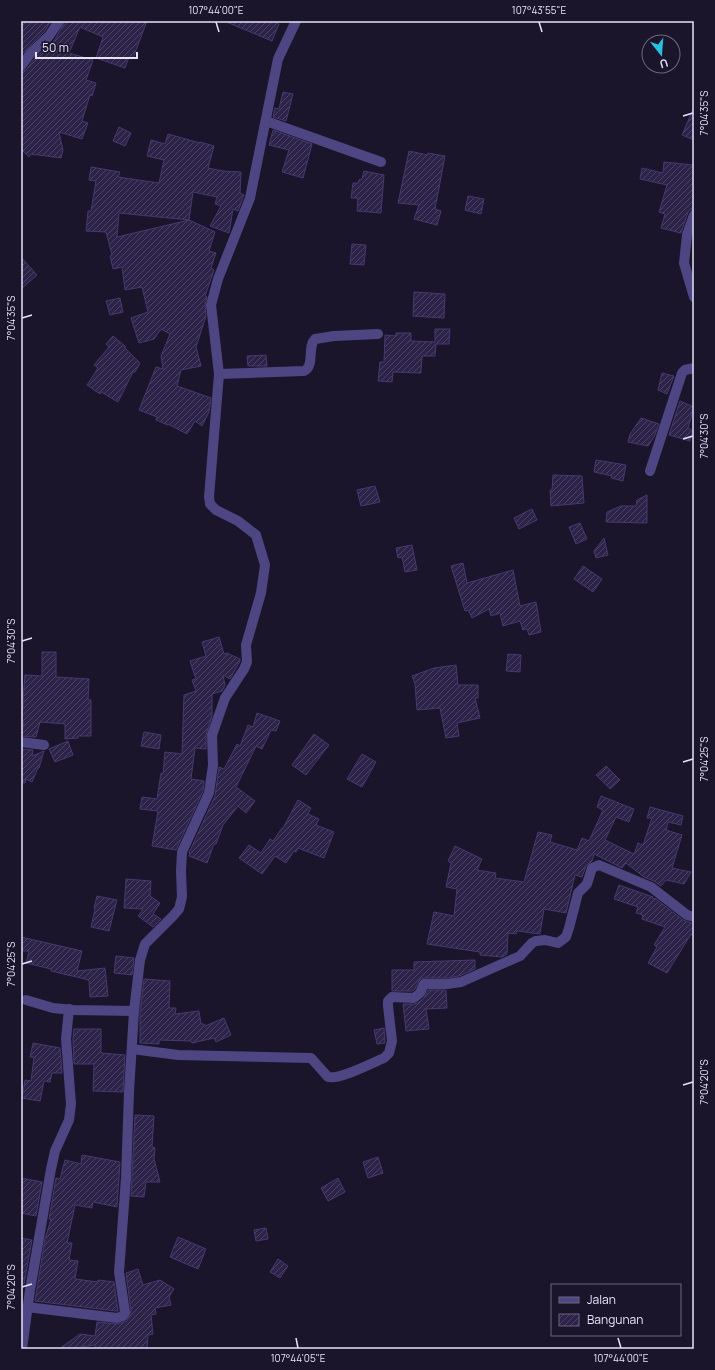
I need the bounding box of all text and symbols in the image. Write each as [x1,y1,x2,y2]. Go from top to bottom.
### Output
text: 107°44'00"E [188,3,244,17]
text: 107°43'55"E [512,3,566,17]
scale bar [36,34,137,60]
north arrow [641,34,681,74]
text: 50 m [42,39,69,56]
text: U [658,56,670,72]
text: 7°04'35"S [697,91,711,135]
text: 7°04'35"S [4,296,18,340]
text: 7°04'30"S [697,413,711,459]
text: 7°04'30"S [4,618,18,664]
text: 7°04'25"S [697,737,711,781]
text: 7°04'25"S [4,942,18,986]
text: 7°04'20"S [697,1059,711,1105]
text: 7°04'20"S [4,1264,18,1310]
legend [551,1284,681,1336]
text: Jalan [587,1291,616,1308]
text: Bangunan [587,1311,643,1328]
text: 107°44'05"E [271,1351,326,1365]
text: 107°44'00"E [593,1351,649,1365]

